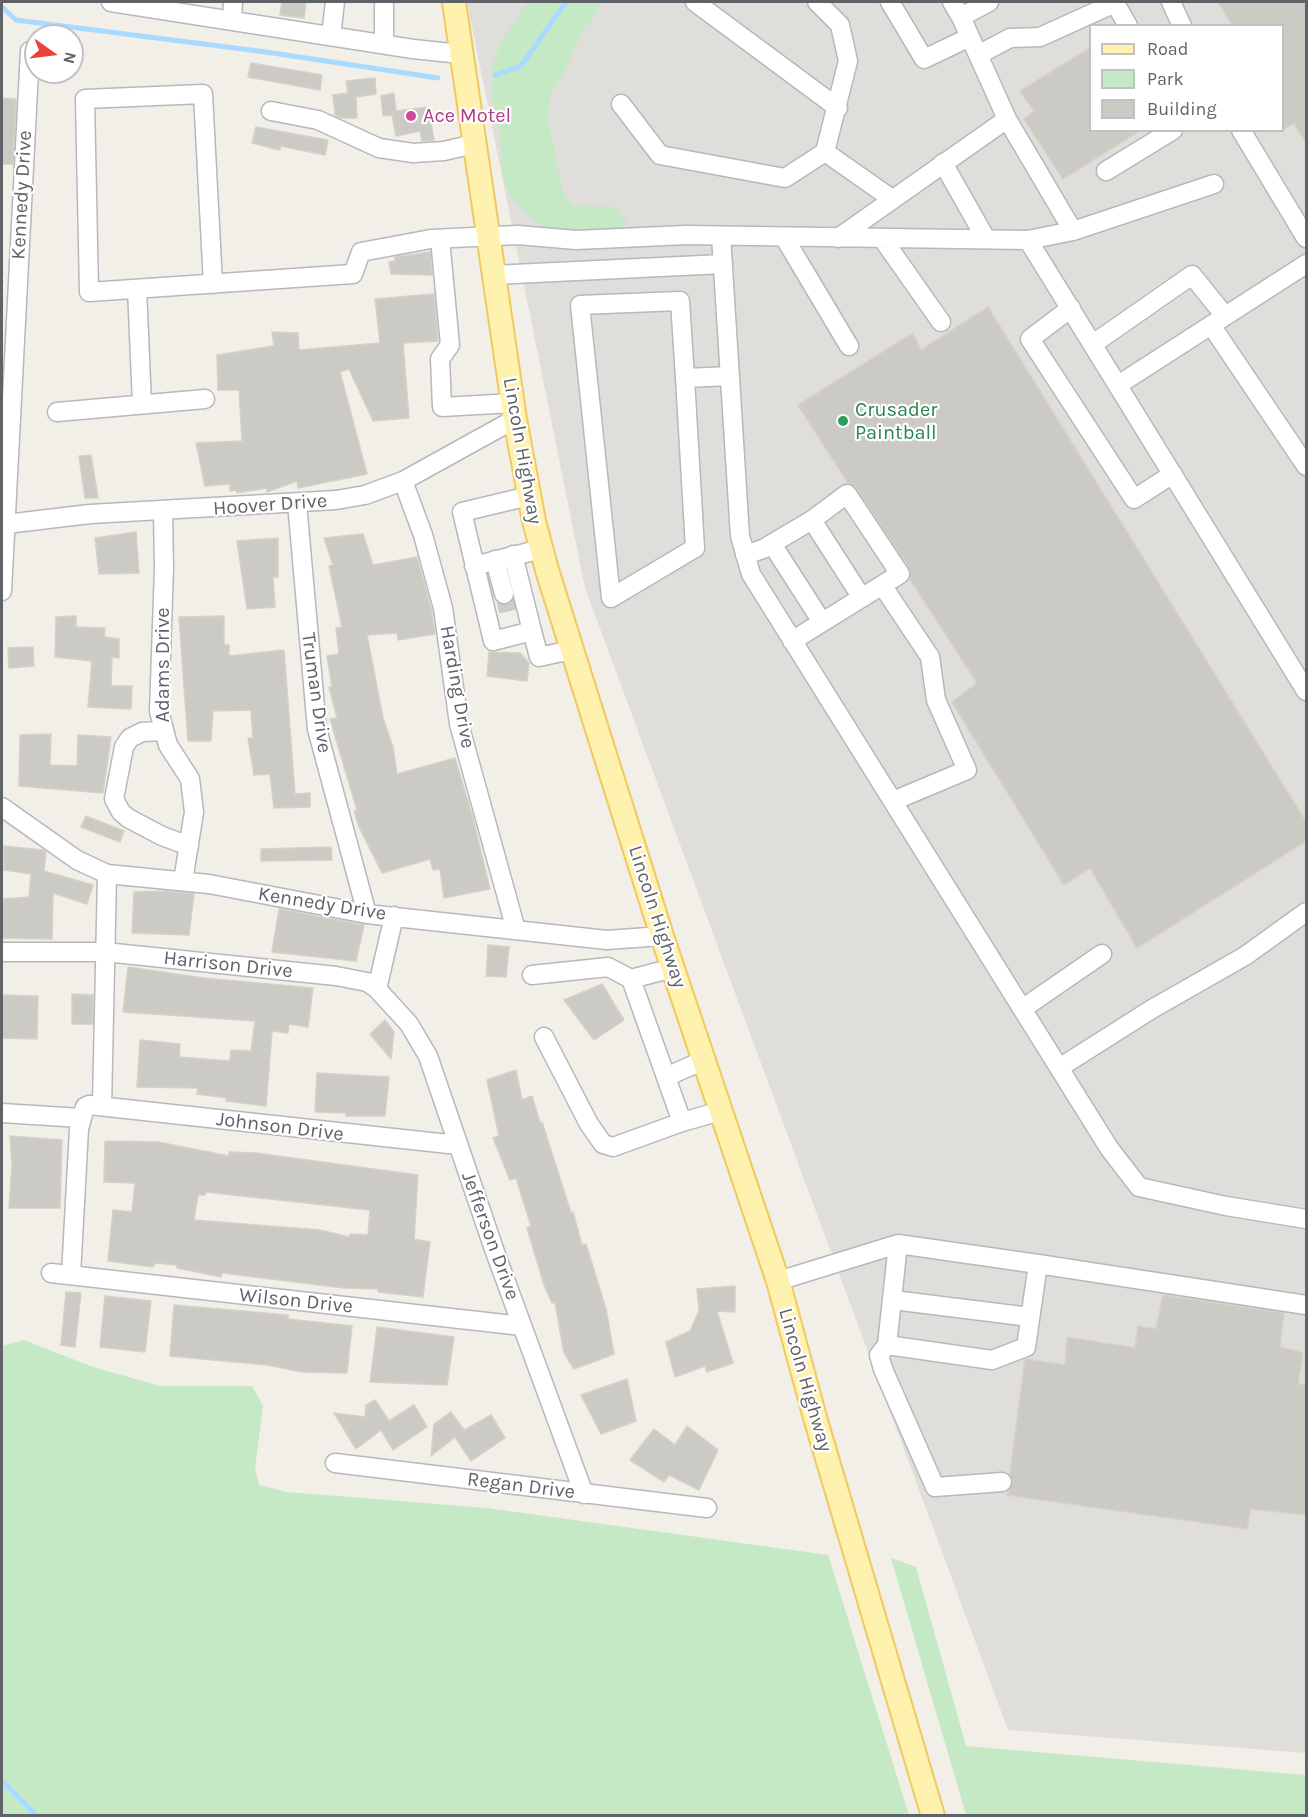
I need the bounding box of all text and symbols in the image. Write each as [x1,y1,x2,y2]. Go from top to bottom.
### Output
north arrow [24,24,84,84]
legend [1089,24,1284,132]
text: Road [1147,38,1188,60]
text: N [59,50,81,66]
text: Park [1147,68,1184,90]
text: Building [1147,98,1217,120]
place label: Ace Motel [423,104,511,128]
marker: Ace Motel [404,109,418,123]
street label: Kennedy Drive [7,130,37,260]
street label: Lincoln Highway [497,376,547,526]
place label: Crusader Paintball [855,398,937,445]
marker: Crusader Paintball [836,414,850,428]
street label: Hoover Drive [212,489,328,521]
street label: Adams Drive [151,607,175,723]
street label: Harding Drive [434,624,480,750]
street label: Truman Drive [296,631,336,755]
street label: Lincoln Highway [623,843,691,991]
street label: Kennedy Drive [256,882,388,926]
street label: Harrison Drive [162,946,294,984]
street label: Johnson Drive [215,1107,345,1147]
street label: Jefferson Drive [456,1169,524,1303]
street label: Wilson Drive [238,1283,354,1319]
street label: Lincoln Highway [773,1305,837,1455]
street label: Regan Drive [466,1467,576,1505]

